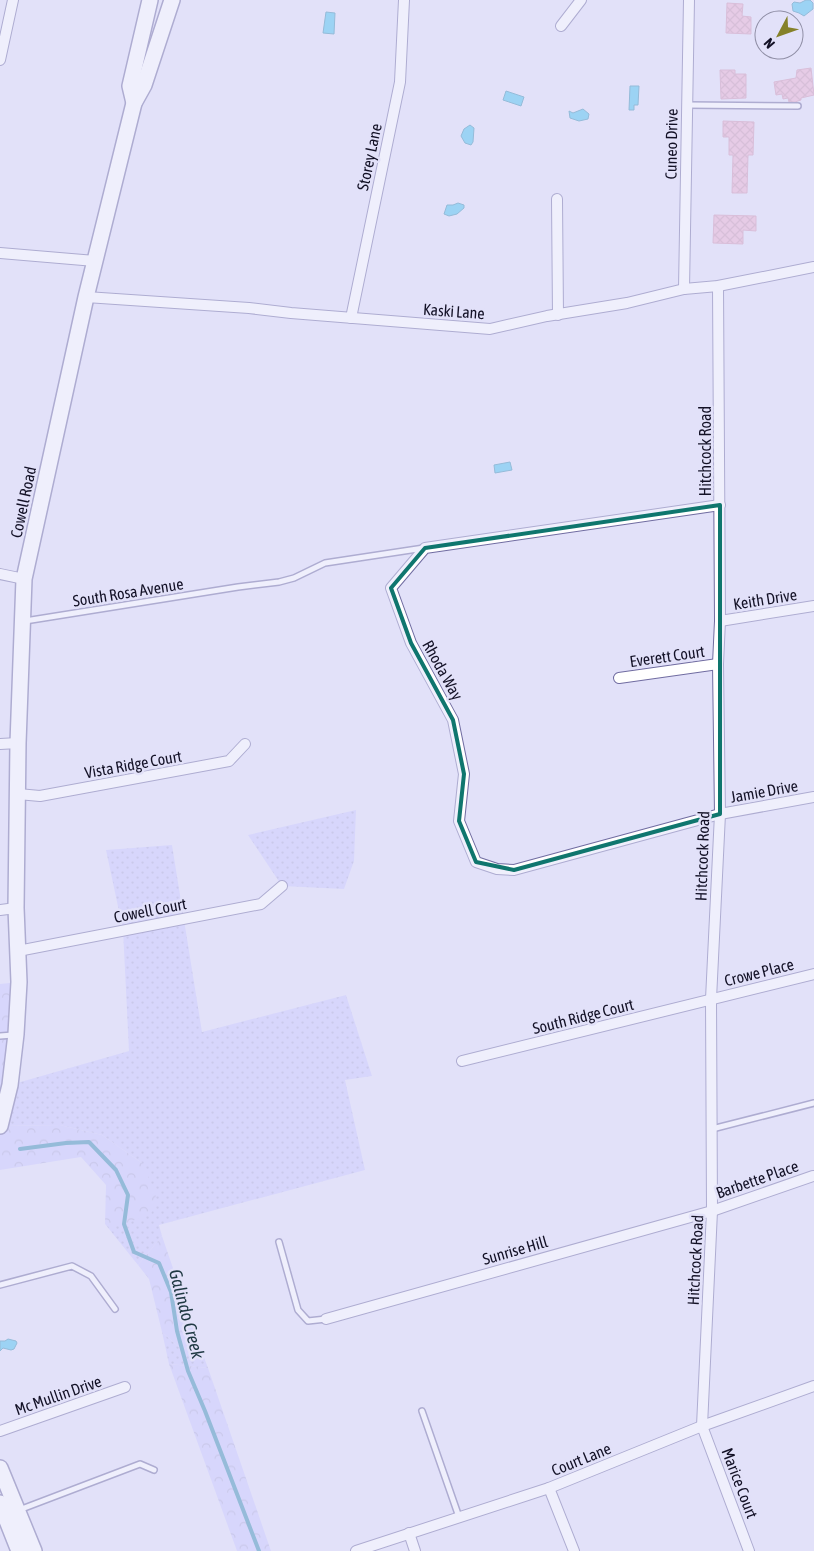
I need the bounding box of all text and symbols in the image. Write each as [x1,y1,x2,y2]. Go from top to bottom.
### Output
north arrow [754,10,804,60]
text: N [760,35,778,52]
street label: Cuneo Drive [661,109,681,179]
street label: Storey Lane [353,122,386,192]
street label: Kaski Lane [423,300,485,322]
street label: Hitchcock Road [696,406,714,496]
street label: Cowell Road [7,465,39,539]
street label: South Rosa Avenue [71,574,185,610]
street label: Keith Drive [732,585,798,613]
street label: Rhoda Way [418,637,467,704]
street label: Everett Court [628,642,706,670]
street label: Vista Ridge Court [83,747,184,782]
street label: Jamie Drive [729,776,799,806]
street label: Hitchcock Road [691,811,713,901]
street label: Cowell Court [112,894,188,926]
street label: Crowe Place [722,955,796,989]
street label: South Ridge Court [531,995,636,1038]
street label: Barbette Place [714,1157,800,1201]
street label: Hitchcock Road [684,1214,706,1306]
street label: Sunrise Hill [480,1232,550,1268]
water label: Galindo Creek [165,1267,209,1362]
street label: Mc Mullin Drive [12,1372,104,1418]
street label: Court Lane [549,1439,613,1479]
street label: Marice Court [718,1445,762,1521]

